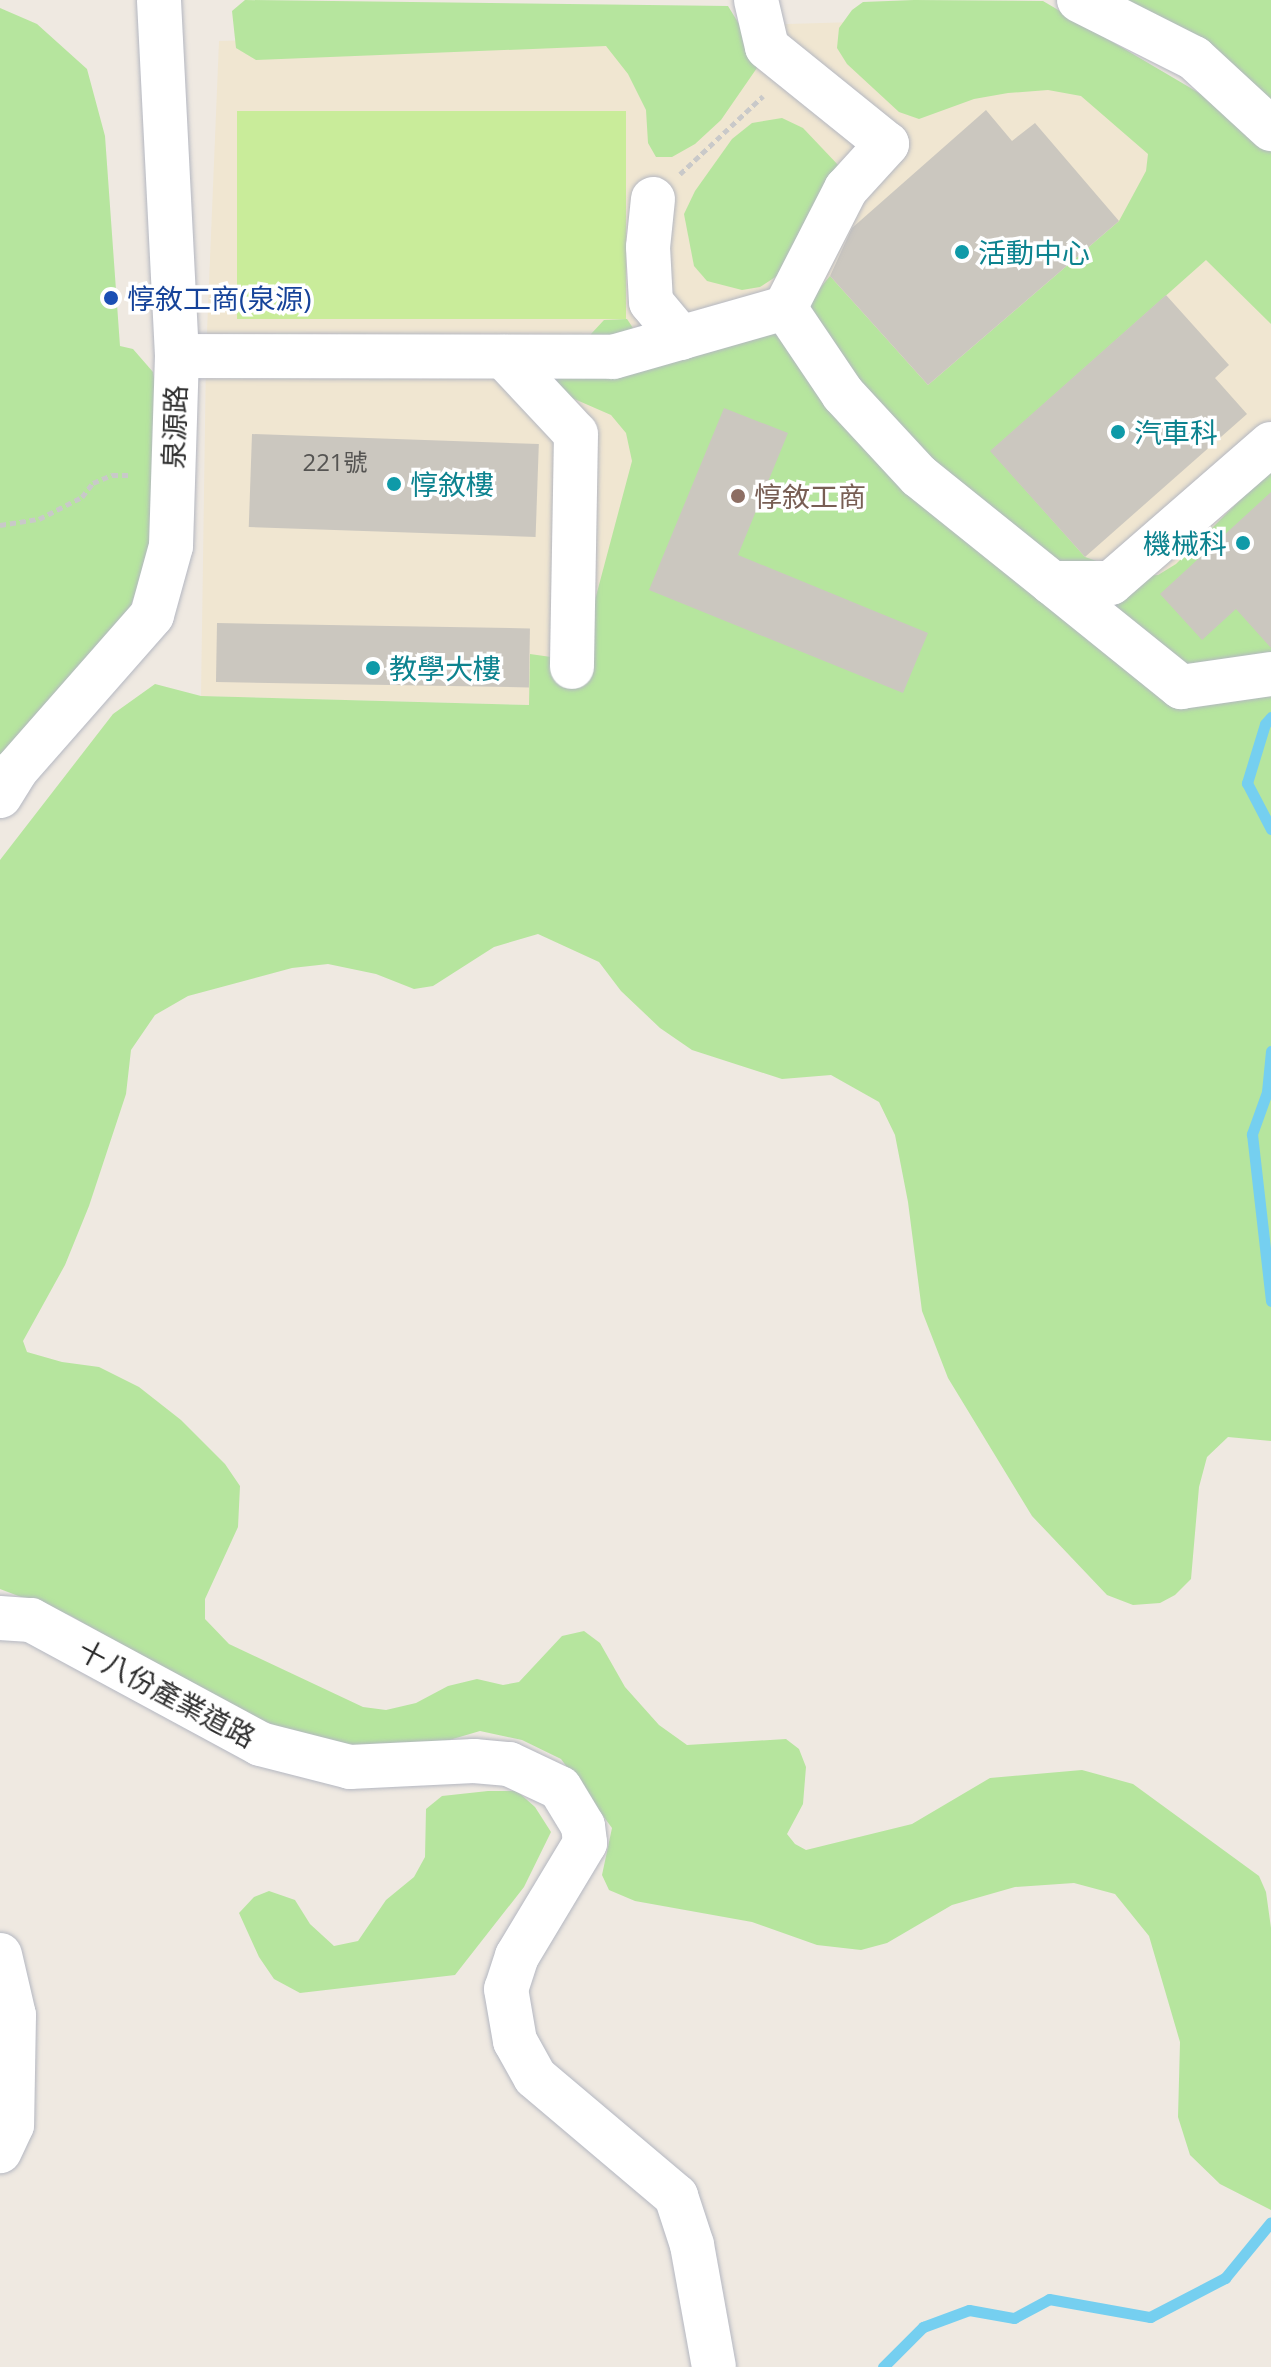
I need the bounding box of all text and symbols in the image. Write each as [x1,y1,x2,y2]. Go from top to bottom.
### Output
place label: 活動中心 [978,235,1090,269]
marker: 活動中心 [953,243,971,261]
place label: 惇敘工商(泉源) [127,281,312,315]
marker: 惇敘工商(泉源) [102,289,120,307]
street label: 泉源路 [156,384,192,470]
place label: 汽車科 [1134,415,1218,449]
marker: 汽車科 [1109,423,1127,441]
house number: 221號 [302,448,368,476]
place label: 惇敘樓 [410,467,494,501]
marker: 惇敘樓 [385,475,403,493]
place label: 惇敘工商 [754,479,866,513]
marker: 惇敘工商 [729,487,747,505]
place label: 機械科 [1143,526,1227,560]
marker: 機械科 [1234,534,1252,552]
place label: 教學大樓 [389,651,501,685]
marker: 教學大樓 [364,659,382,677]
street label: 十八份產業道路 [73,1632,261,1754]

